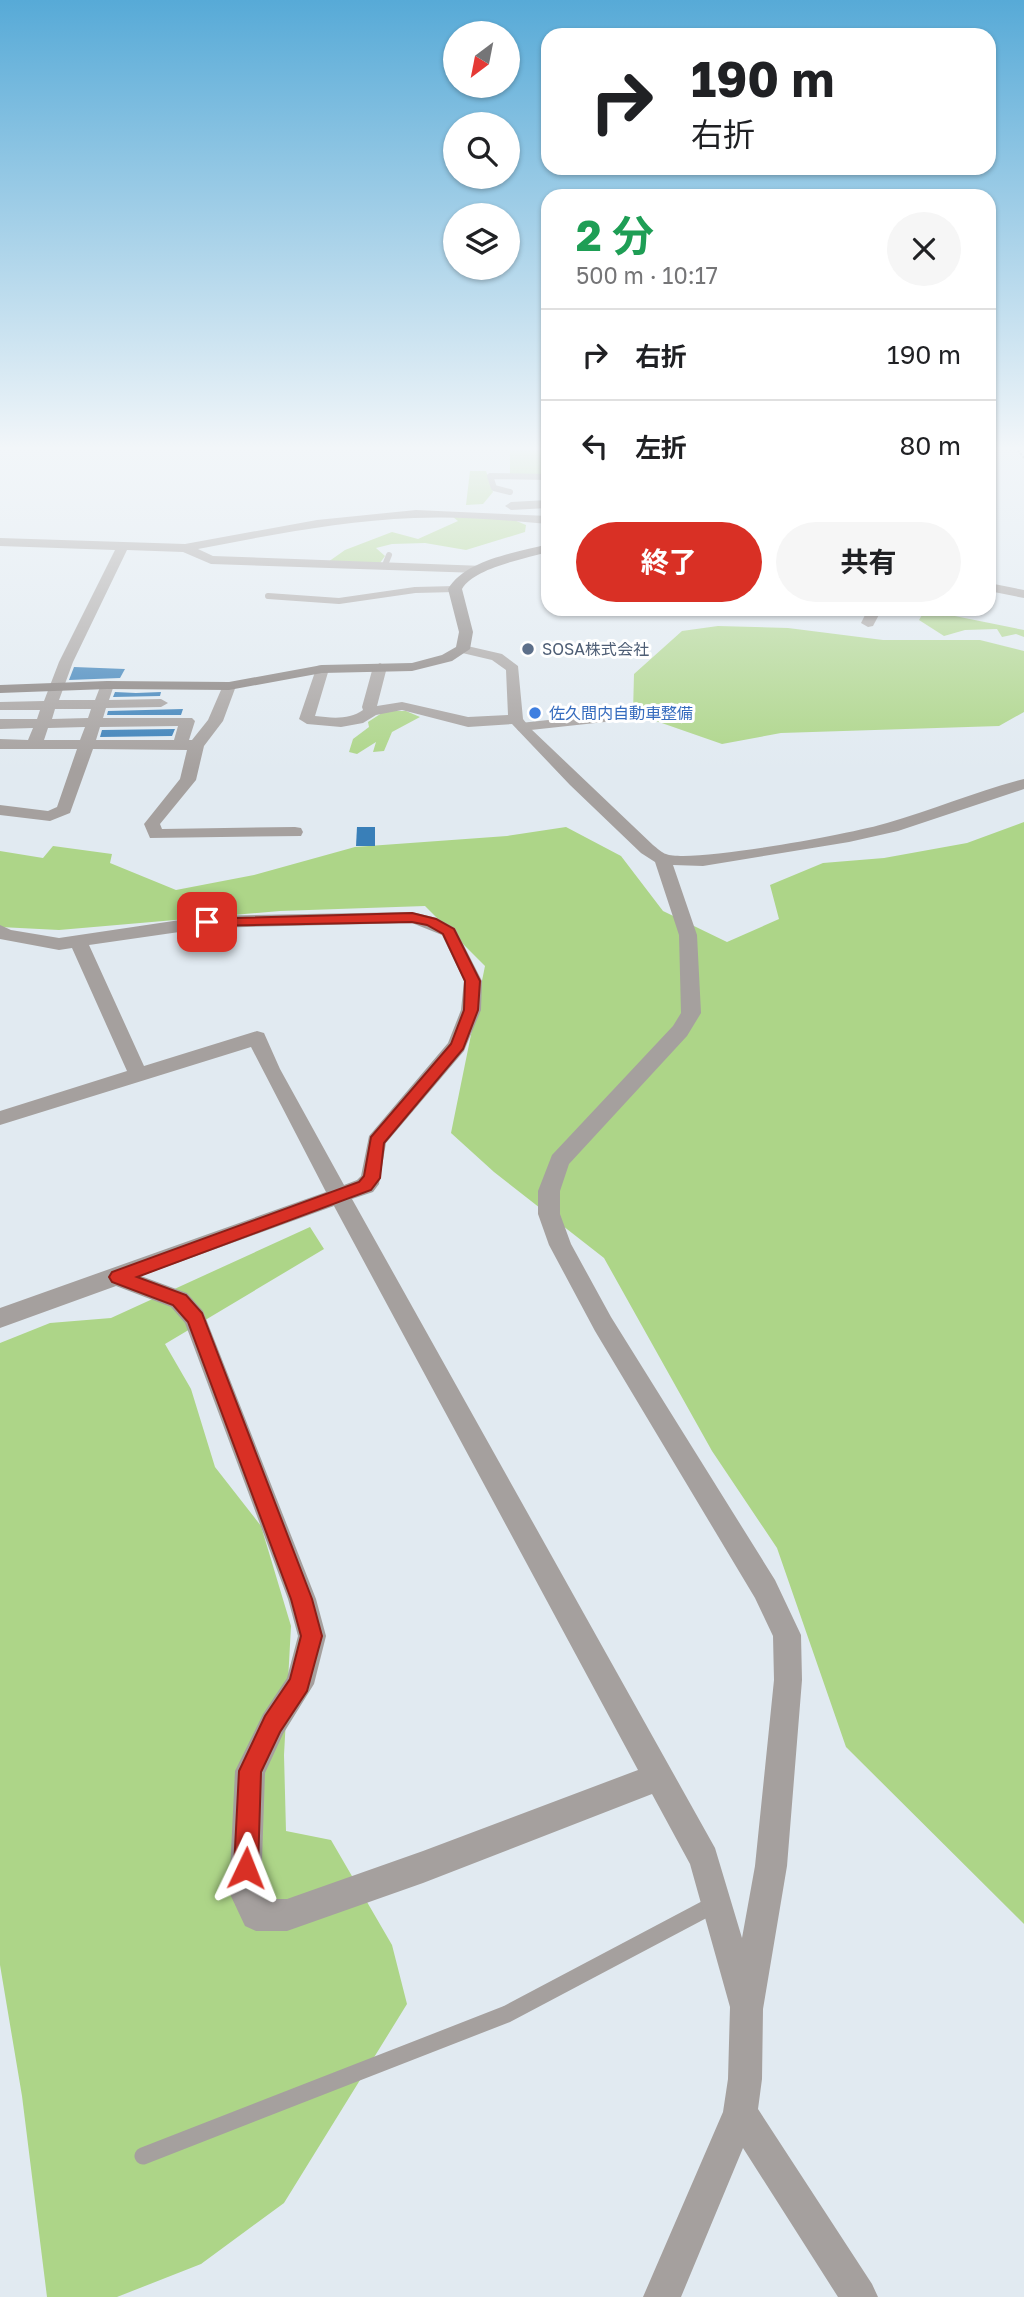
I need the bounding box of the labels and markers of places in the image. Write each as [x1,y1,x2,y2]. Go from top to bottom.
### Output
place label: SOSA株式会社 [542,639,649,659]
marker: SOSA株式会社 [520,641,536,657]
place label: 佐久間内自動車整備 [549,703,693,723]
marker: 佐久間内自動車整備 [527,705,543,721]
pin [177,892,237,952]

